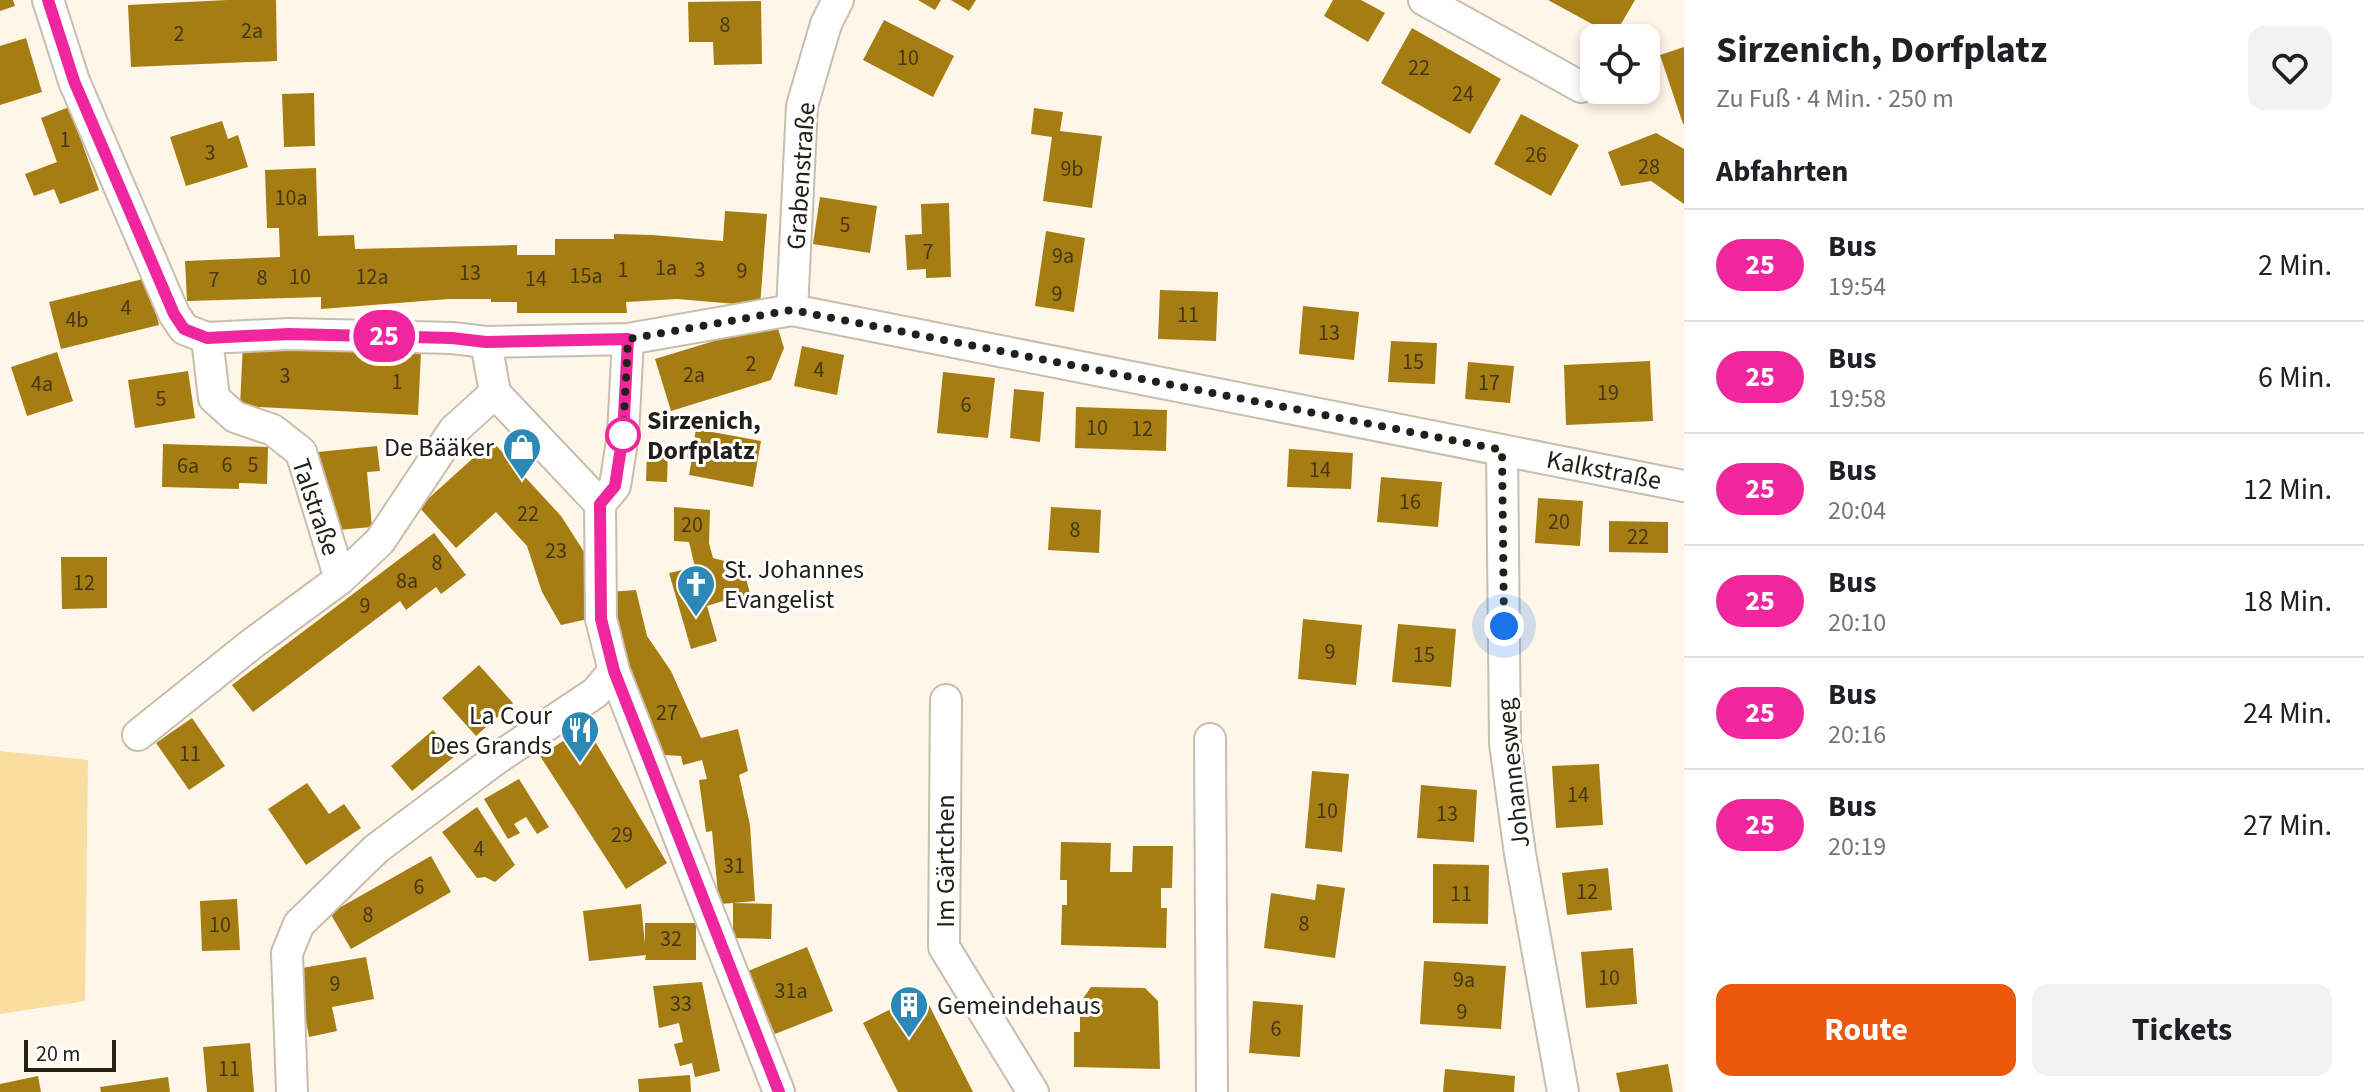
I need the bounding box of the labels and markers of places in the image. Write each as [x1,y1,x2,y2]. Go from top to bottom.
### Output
place label: Sirzenich, Dorfplatz [647,402,761,469]
marker: Sirzenich, Dorfplatz [606,418,640,452]
shop icon: De Bääker [501,426,543,481]
place label: De Bääker [384,429,495,466]
place label: St. Johannes Evangelist [724,551,864,618]
church icon: St. Johannes Evangelist [675,563,717,618]
place label: La Cour Des Grands [430,697,553,764]
restaurant icon: La Cour Des Grands [559,709,601,764]
building icon: Gemeindehaus [888,984,930,1039]
place label: Gemeindehaus [937,987,1101,1024]

